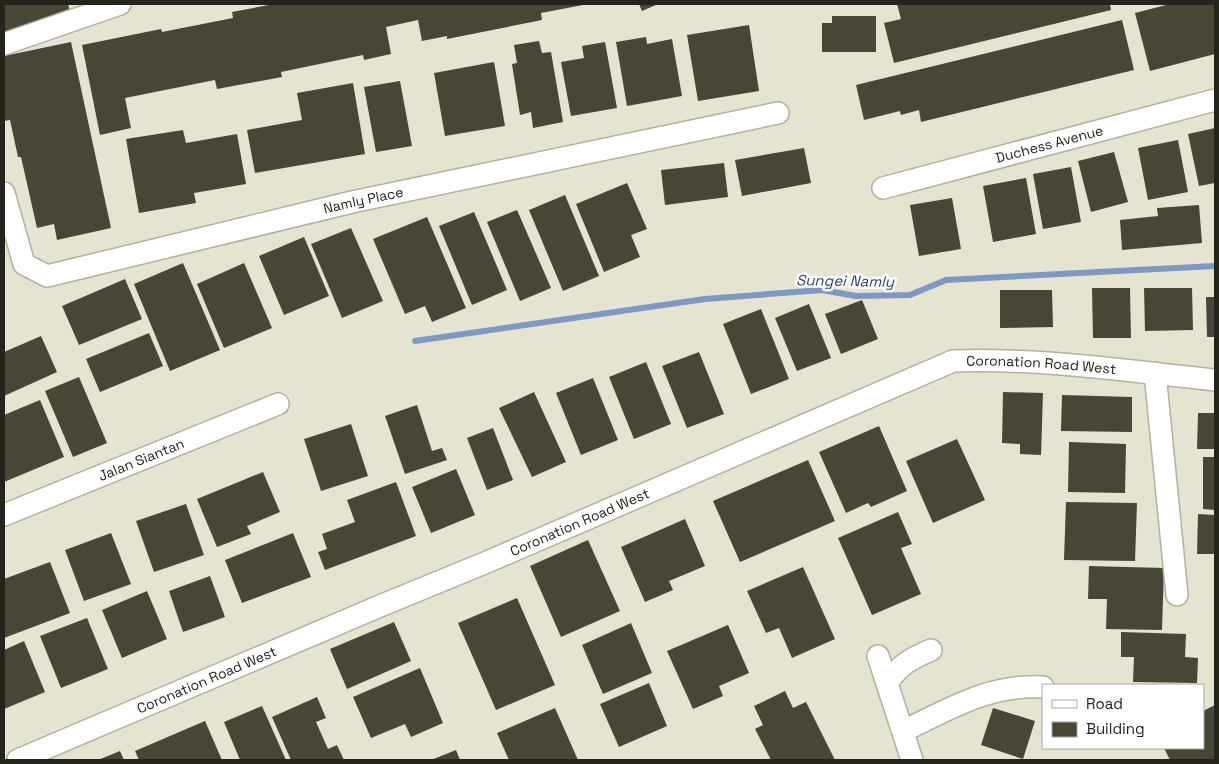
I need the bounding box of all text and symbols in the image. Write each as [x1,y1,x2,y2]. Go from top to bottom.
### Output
street label: Duchess Avenue [993,121,1105,167]
street label: Namly Place [321,183,405,218]
water label: Sungei Namly [796,270,895,291]
street label: Coronation Road West [966,352,1117,378]
street label: Jalan Siantan [95,434,187,485]
street label: Coronation Road West [507,484,652,560]
street label: Coronation Road West [134,642,279,717]
legend [1042,684,1204,749]
text: Road [1086,694,1123,713]
text: Building [1086,719,1145,738]

